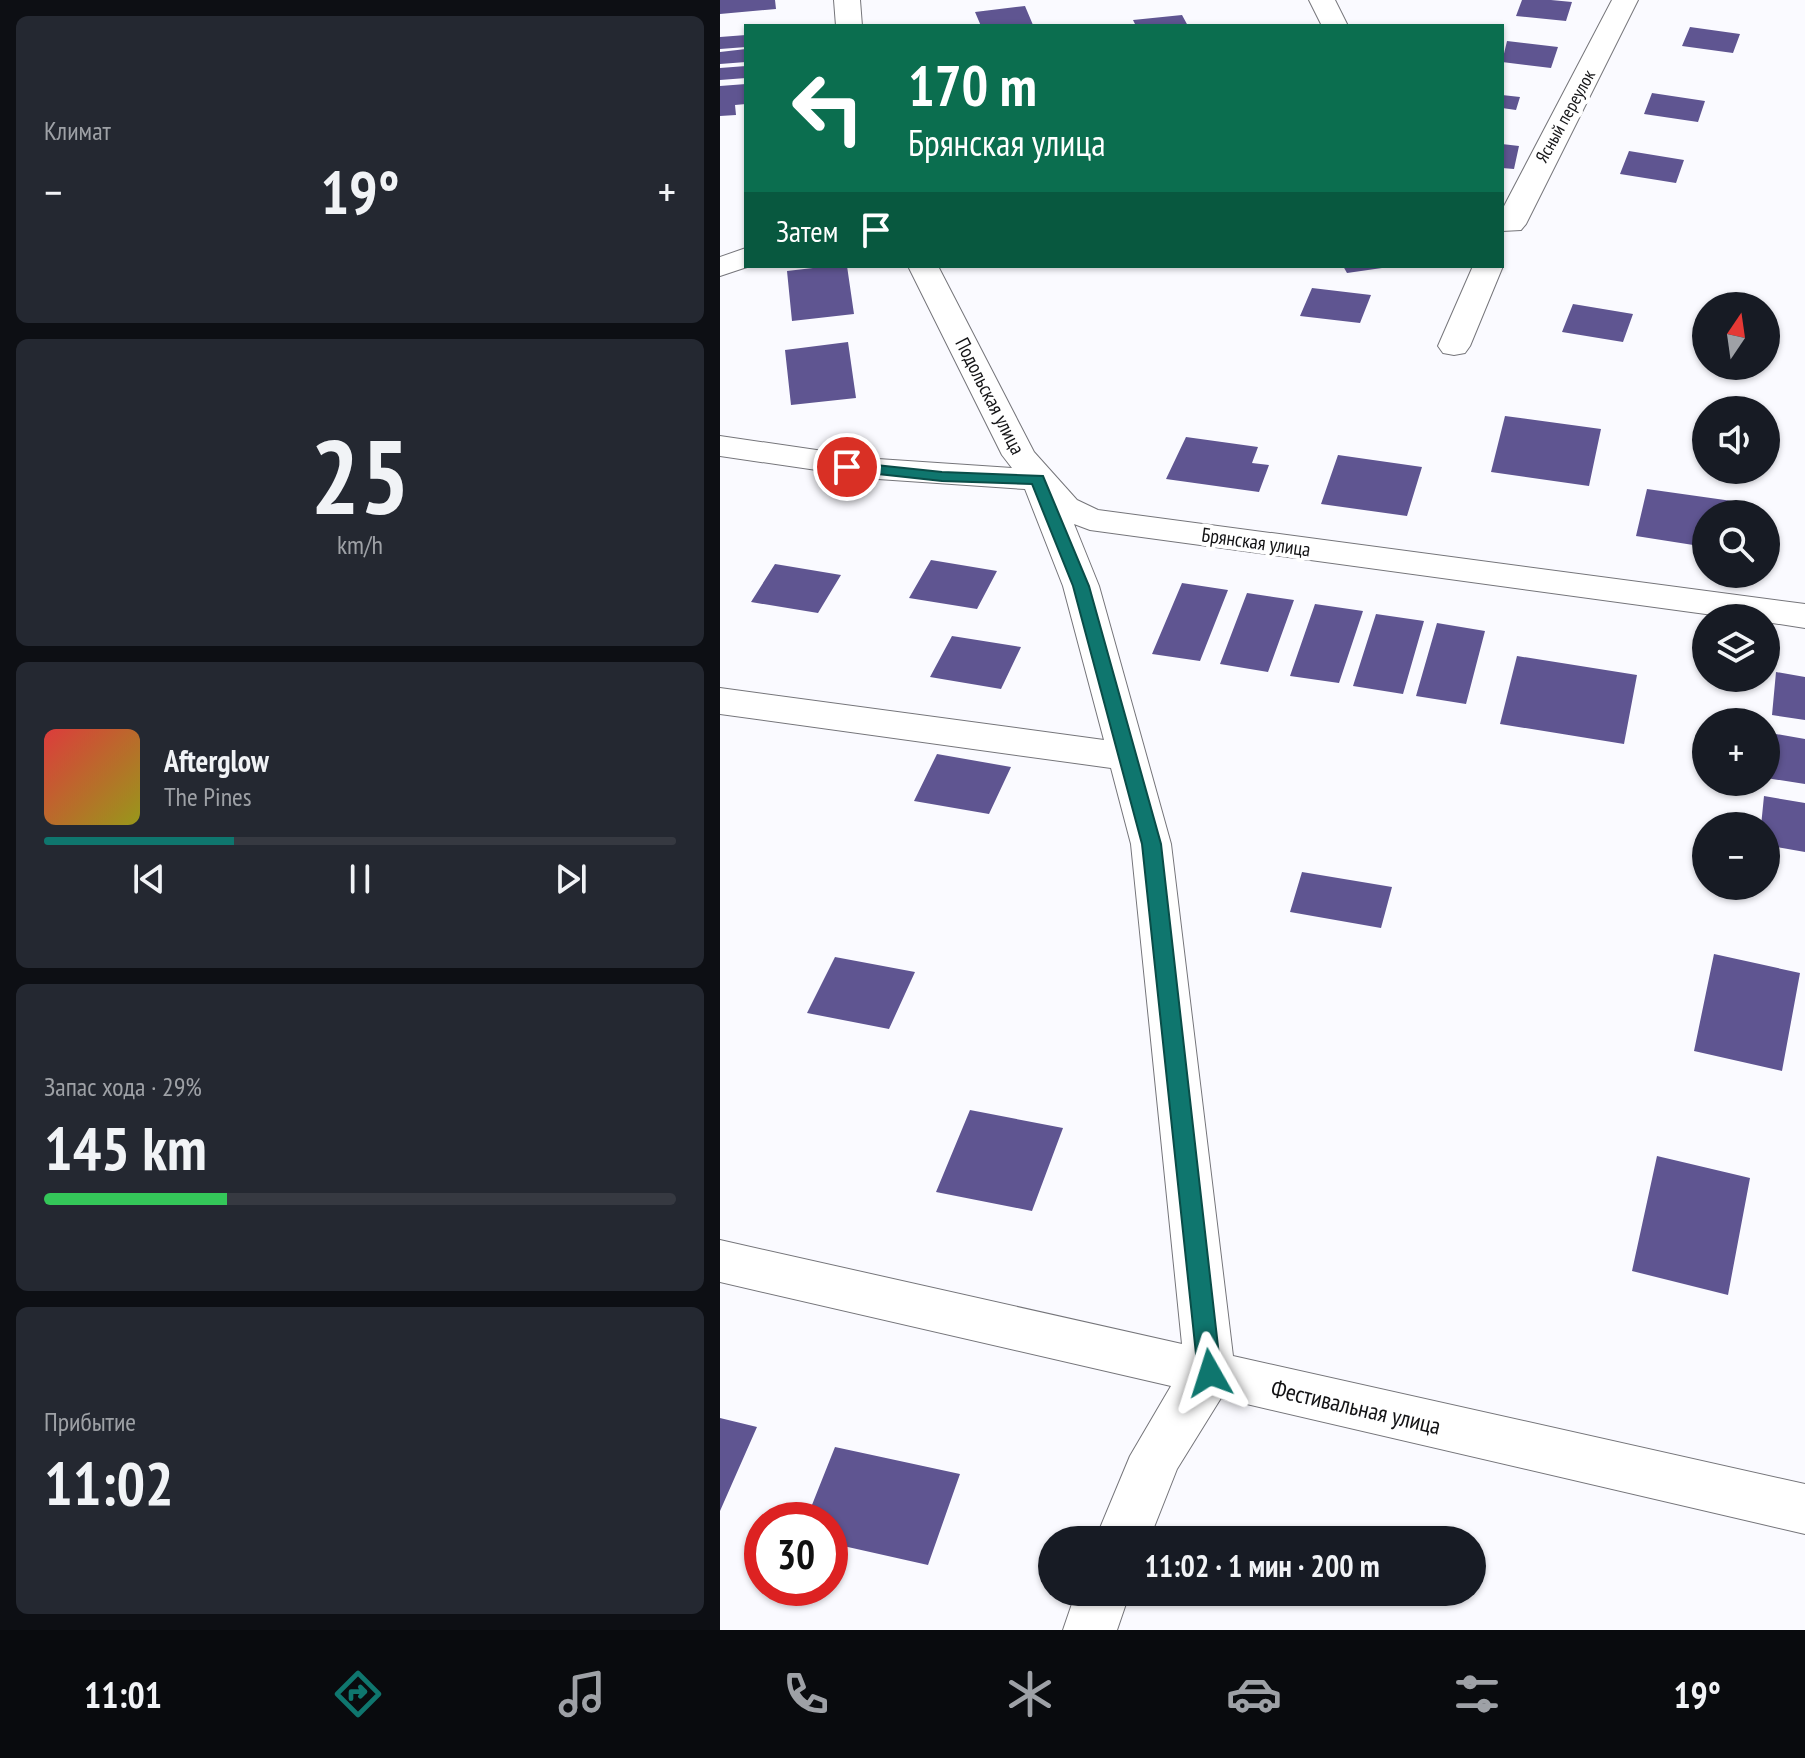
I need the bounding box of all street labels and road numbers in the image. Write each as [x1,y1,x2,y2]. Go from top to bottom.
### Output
street label: Ясный переулок [1530,65,1600,166]
street label: Подольская улица [949,333,1031,459]
street label: Брянская улица [1200,521,1312,563]
street label: Фестивальная улица [1268,1372,1444,1442]

